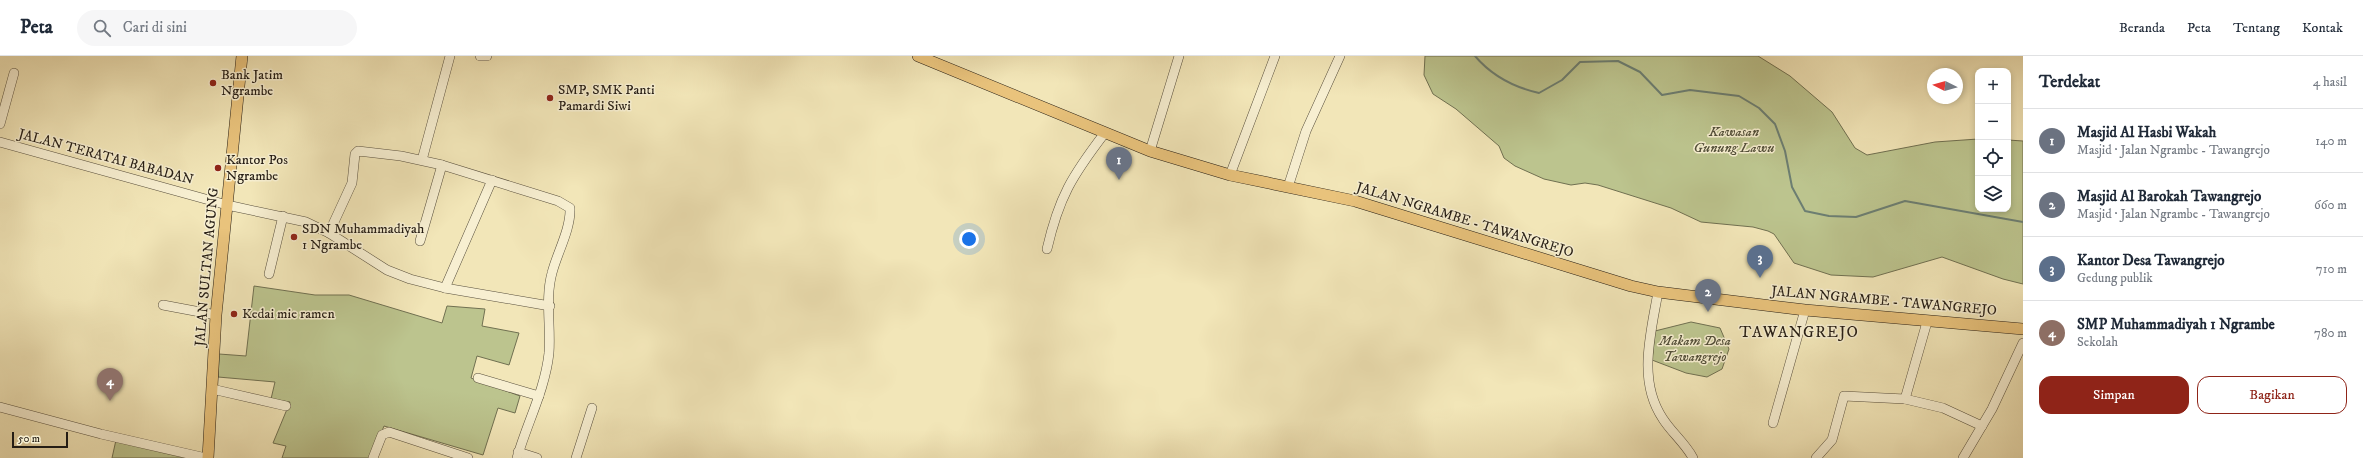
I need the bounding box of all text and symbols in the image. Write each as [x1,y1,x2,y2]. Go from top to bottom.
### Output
search box [77,10,357,46]
text: Peta [20,16,53,39]
icon: search [91,17,113,39]
text: Cari di sini [123,18,187,37]
text: Beranda [2119,19,2165,37]
text: Peta [2187,19,2211,37]
text: Tentang [2233,19,2280,37]
text: Kontak [2302,19,2343,37]
place label: Bank Jatim Ngrambe [221,66,283,100]
north arrow [1927,68,1963,104]
map controls [1975,68,2011,212]
button: + [1975,68,2011,104]
text: Terdekat [2039,71,2100,93]
text: 4 hasil [2313,74,2347,90]
marker: Bank Jatim Ngrambe [208,78,218,88]
place label: SMP, SMK Panti Pamardi Siwi [558,81,655,115]
marker: SMP, SMK Panti Pamardi Siwi [545,93,555,103]
button: − [1975,104,2011,140]
park label: Kawasan Gunung Lawu [1694,123,1774,157]
text: Masjid Al Hasbi Wakah [2077,123,2216,142]
street label: JALAN TERATAI BABADAN [15,124,196,189]
text: 1 [2050,133,2054,149]
text: 140 m [2315,133,2347,149]
button: locate [1975,140,2011,176]
text: Masjid · Jalan Ngrambe - Tawangrejo [2077,142,2270,158]
pin: 1 [1106,147,1132,180]
place label: Kantor Pos Ngrambe [226,151,288,185]
marker: Kantor Pos Ngrambe [213,163,223,173]
button: layers [1975,176,2011,212]
street label: JALAN NGRAMBE - TAWANGREJO [1352,178,1576,262]
street label: JALAN SULTAN AGUNG [191,187,223,349]
text: Masjid Al Barokah Tawangrejo [2077,187,2261,206]
text: 2 [2049,197,2055,213]
text: 660 m [2314,197,2347,213]
text: Masjid · Jalan Ngrambe - Tawangrejo [2077,206,2270,222]
place label: SDN Muhammadiyah 1 Ngrambe [302,220,425,254]
your location [959,229,979,249]
marker: SDN Muhammadiyah 1 Ngrambe [289,232,299,242]
pin: 3 [1747,245,1773,278]
text: Kantor Desa Tawangrejo [2077,251,2225,270]
text: 3 [2050,261,2054,277]
text: 710 m [2316,261,2347,277]
text: Gedung publik [2077,270,2153,286]
pin: 2 [1695,279,1721,312]
street label: JALAN NGRAMBE - TAWANGREJO [1768,282,1998,320]
place label: Kedai mie ramen [242,305,335,323]
marker: Kedai mie ramen [229,309,239,319]
text: SMP Muhammadiyah 1 Ngrambe [2077,315,2275,334]
district label: TAWANGREJO [1739,322,1859,342]
text: 4 [2048,325,2056,341]
text: 780 m [2314,325,2347,341]
park label: Makam Desa Tawangrejo [1658,332,1731,366]
text: Sekolah [2077,334,2118,350]
pin: 4 [97,368,123,401]
button: Simpan [2039,376,2189,414]
button: Bagikan [2197,376,2347,414]
scale bar [12,430,68,449]
text: 50 m [18,432,40,446]

